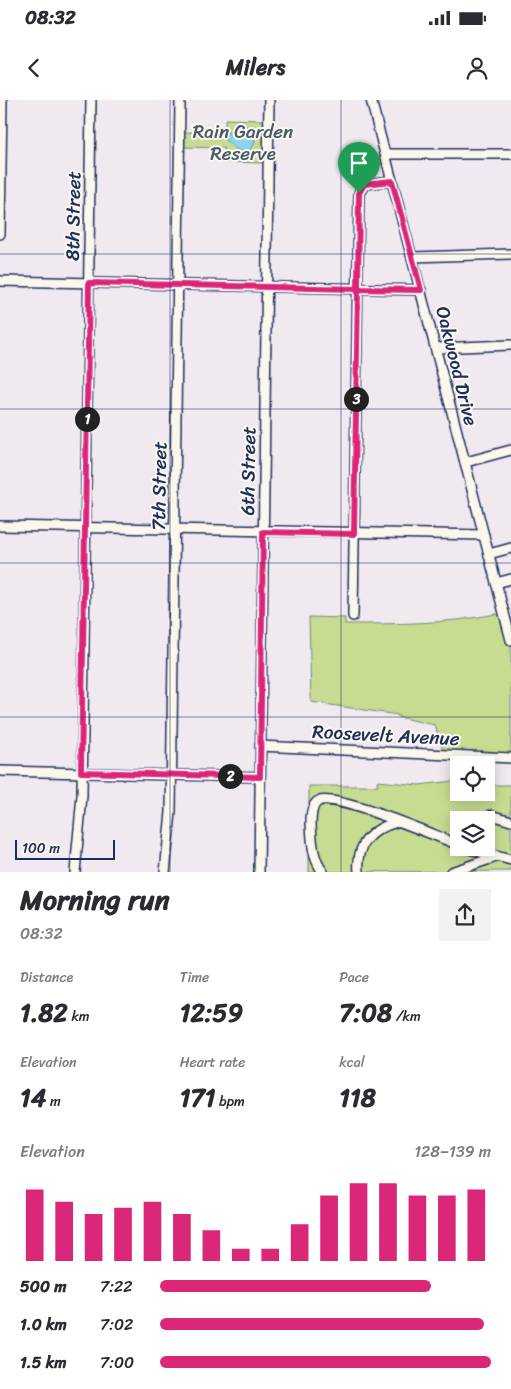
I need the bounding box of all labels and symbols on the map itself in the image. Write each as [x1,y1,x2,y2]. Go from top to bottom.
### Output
park label: Rain Garden Reserve [193,115,293,170]
pin [338,142,380,193]
street label: 8th Street [56,171,90,261]
street label: Oakwood Drive [426,303,488,429]
pin: 3 [344,386,368,412]
pin: 1 [74,406,100,432]
street label: 6th Street [231,426,265,516]
street label: 7th Street [142,441,176,531]
street label: Roosevelt Avenue [312,715,461,755]
pin: 2 [218,764,242,788]
scale bar [15,836,115,860]

